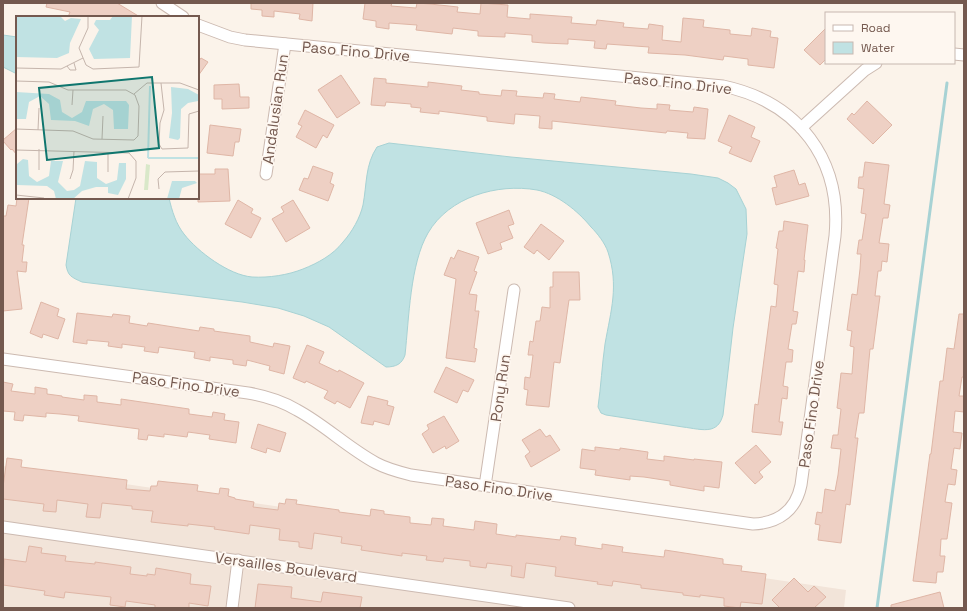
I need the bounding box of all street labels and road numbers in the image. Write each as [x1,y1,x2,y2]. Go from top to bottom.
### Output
street label: Paso Fino Drive [301,37,411,65]
street label: Andalusian Run [258,53,292,165]
street label: Paso Fino Drive [623,68,733,98]
street label: Pony Run [486,353,514,423]
street label: Paso Fino Drive [794,359,828,469]
street label: Paso Fino Drive [131,367,241,401]
street label: Paso Fino Drive [444,471,554,505]
street label: Versailles Boulevard [214,548,358,586]

